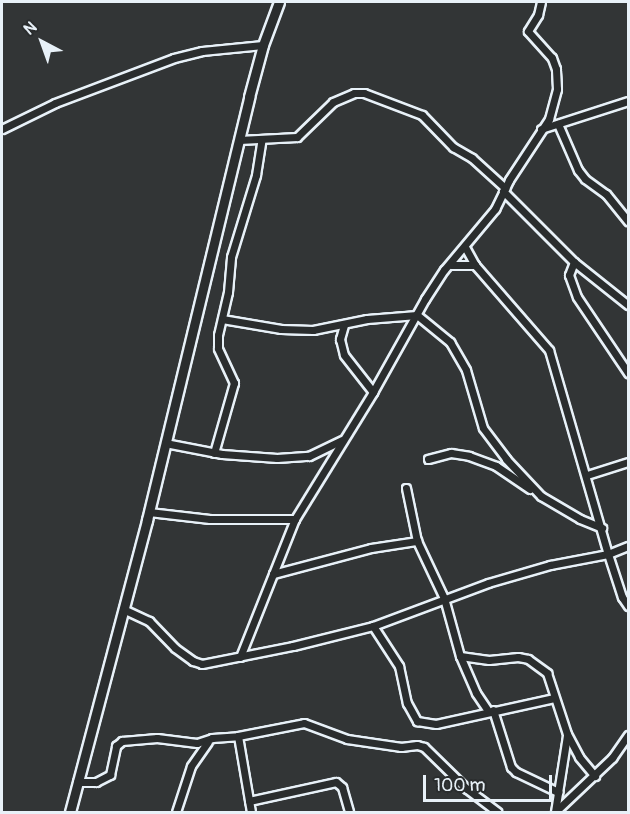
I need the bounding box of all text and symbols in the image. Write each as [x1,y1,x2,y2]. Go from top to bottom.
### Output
north arrow [12,12,72,72]
text: N [20,17,41,40]
scale bar [426,763,555,801]
text: 100 m [434,774,486,797]

